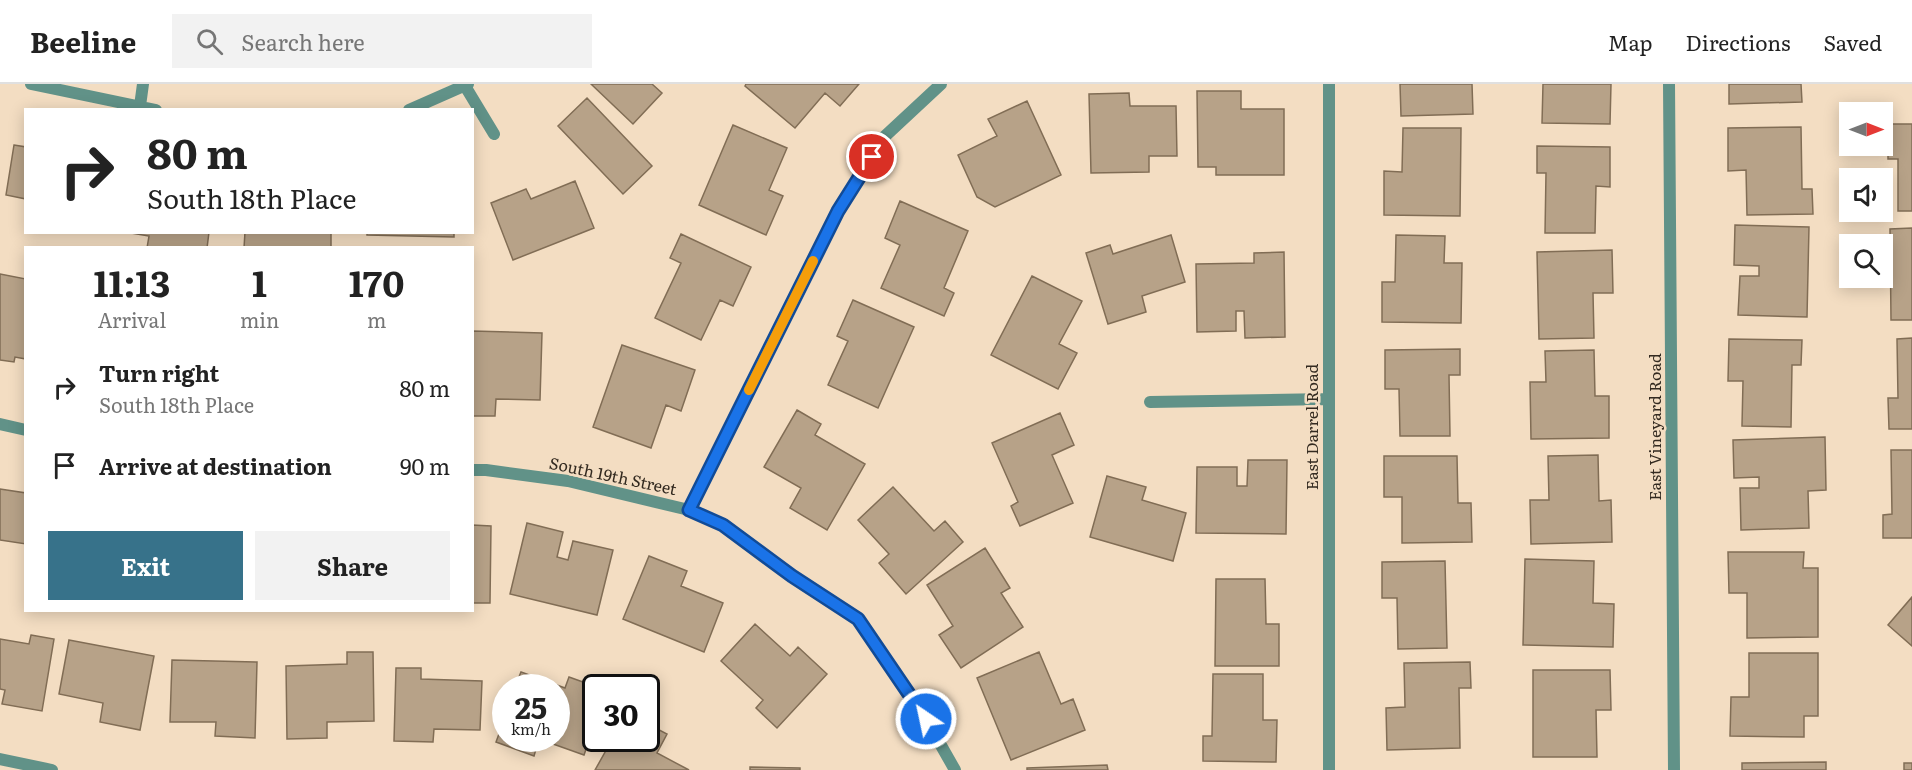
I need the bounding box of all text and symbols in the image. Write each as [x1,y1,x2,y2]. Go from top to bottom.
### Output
search box [172,14,592,68]
text: Beeline [30,20,136,62]
icon: search [193,25,226,58]
text: Search here [241,25,365,58]
text: Map [1608,26,1653,57]
text: Directions [1686,26,1791,57]
text: Saved [1824,26,1882,57]
north arrow [1839,102,1893,156]
map controls [1839,102,1893,288]
text: 80 m [147,120,248,182]
pin [846,131,897,182]
icon: right [48,132,126,210]
icon: arrive [855,140,888,173]
button: sound [1839,168,1893,222]
text: South 18th Place [147,177,356,217]
button: search [1839,234,1893,288]
text: 11:13 [94,255,170,308]
text: 1 [252,255,267,308]
text: 170 [349,255,404,308]
text: Arrival [98,304,166,334]
text: min [240,304,279,334]
text: m [367,304,386,334]
street label: East Vineyard Road [1642,353,1666,501]
text: Turn right [99,356,219,389]
street label: East Darrel Road [1299,364,1323,490]
icon: right [48,371,81,404]
text: 80 m [399,371,450,404]
text: South 18th Place [99,389,254,419]
icon: arrive [48,449,81,482]
text: Arrive at destination [99,449,332,482]
text: 90 m [400,449,450,482]
street label: South 19th Street [547,450,680,500]
button: Exit [48,531,243,600]
button: Share [255,531,450,600]
speed limit sign: 30 [582,674,660,752]
text: 25 [515,684,547,728]
position arrow [894,687,958,751]
text: km/h [511,717,551,740]

